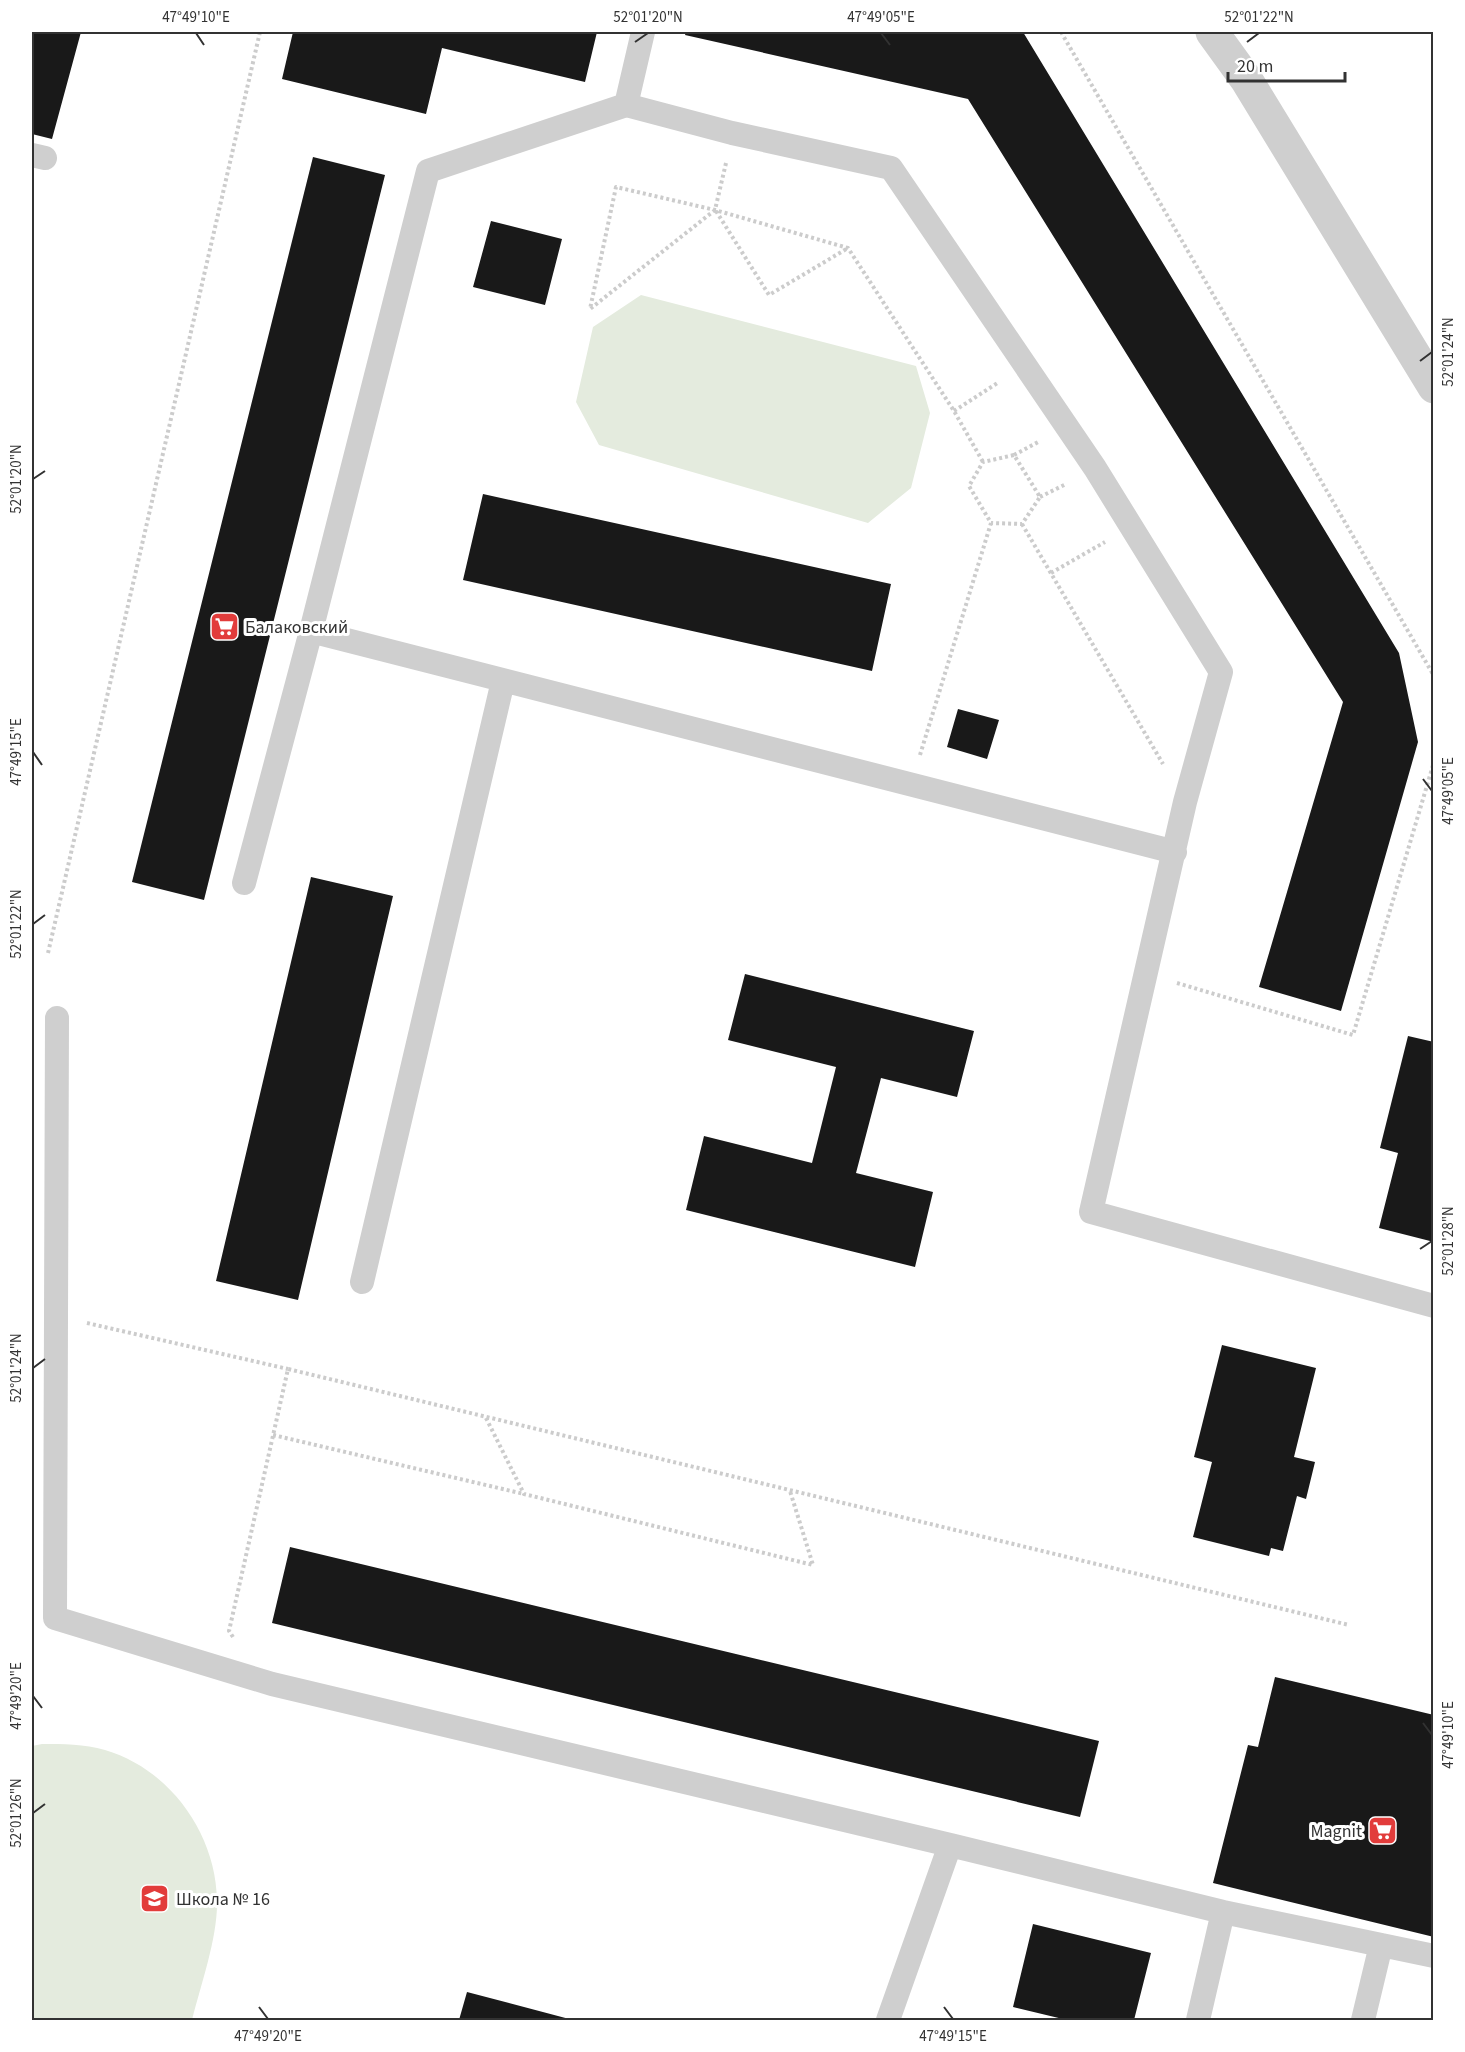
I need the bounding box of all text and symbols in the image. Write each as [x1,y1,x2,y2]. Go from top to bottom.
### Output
text: 47°49'10"E [162,7,230,28]
text: 52°01'20"N [613,7,683,28]
text: 47°49'05"E [847,7,915,28]
text: 52°01'22"N [1224,7,1294,28]
scale bar [1228,45,1345,83]
text: 20 m [1237,54,1273,79]
text: 52°01'24"N [1438,317,1459,387]
text: 52°01'20"N [6,444,27,514]
supermarket icon: Балаковский [208,611,240,643]
place label: Балаковский [245,615,348,640]
text: 47°49'15"E [6,718,27,786]
text: 47°49'05"E [1438,757,1459,825]
text: 52°01'22"N [6,889,27,959]
text: 52°01'28"N [1438,1206,1459,1276]
text: 52°01'24"N [6,1333,27,1403]
text: 47°49'20"E [6,1662,27,1730]
text: 47°49'10"E [1438,1701,1459,1769]
text: 52°01'26"N [6,1778,27,1848]
supermarket icon: Magnit [1367,1815,1399,1847]
place label: Magnit [1310,1819,1362,1844]
school or university icon: Школа № 16 [139,1883,171,1915]
place label: Школа № 16 [176,1887,270,1912]
text: 47°49'20"E [234,2026,302,2047]
text: 47°49'15"E [919,2026,987,2047]

